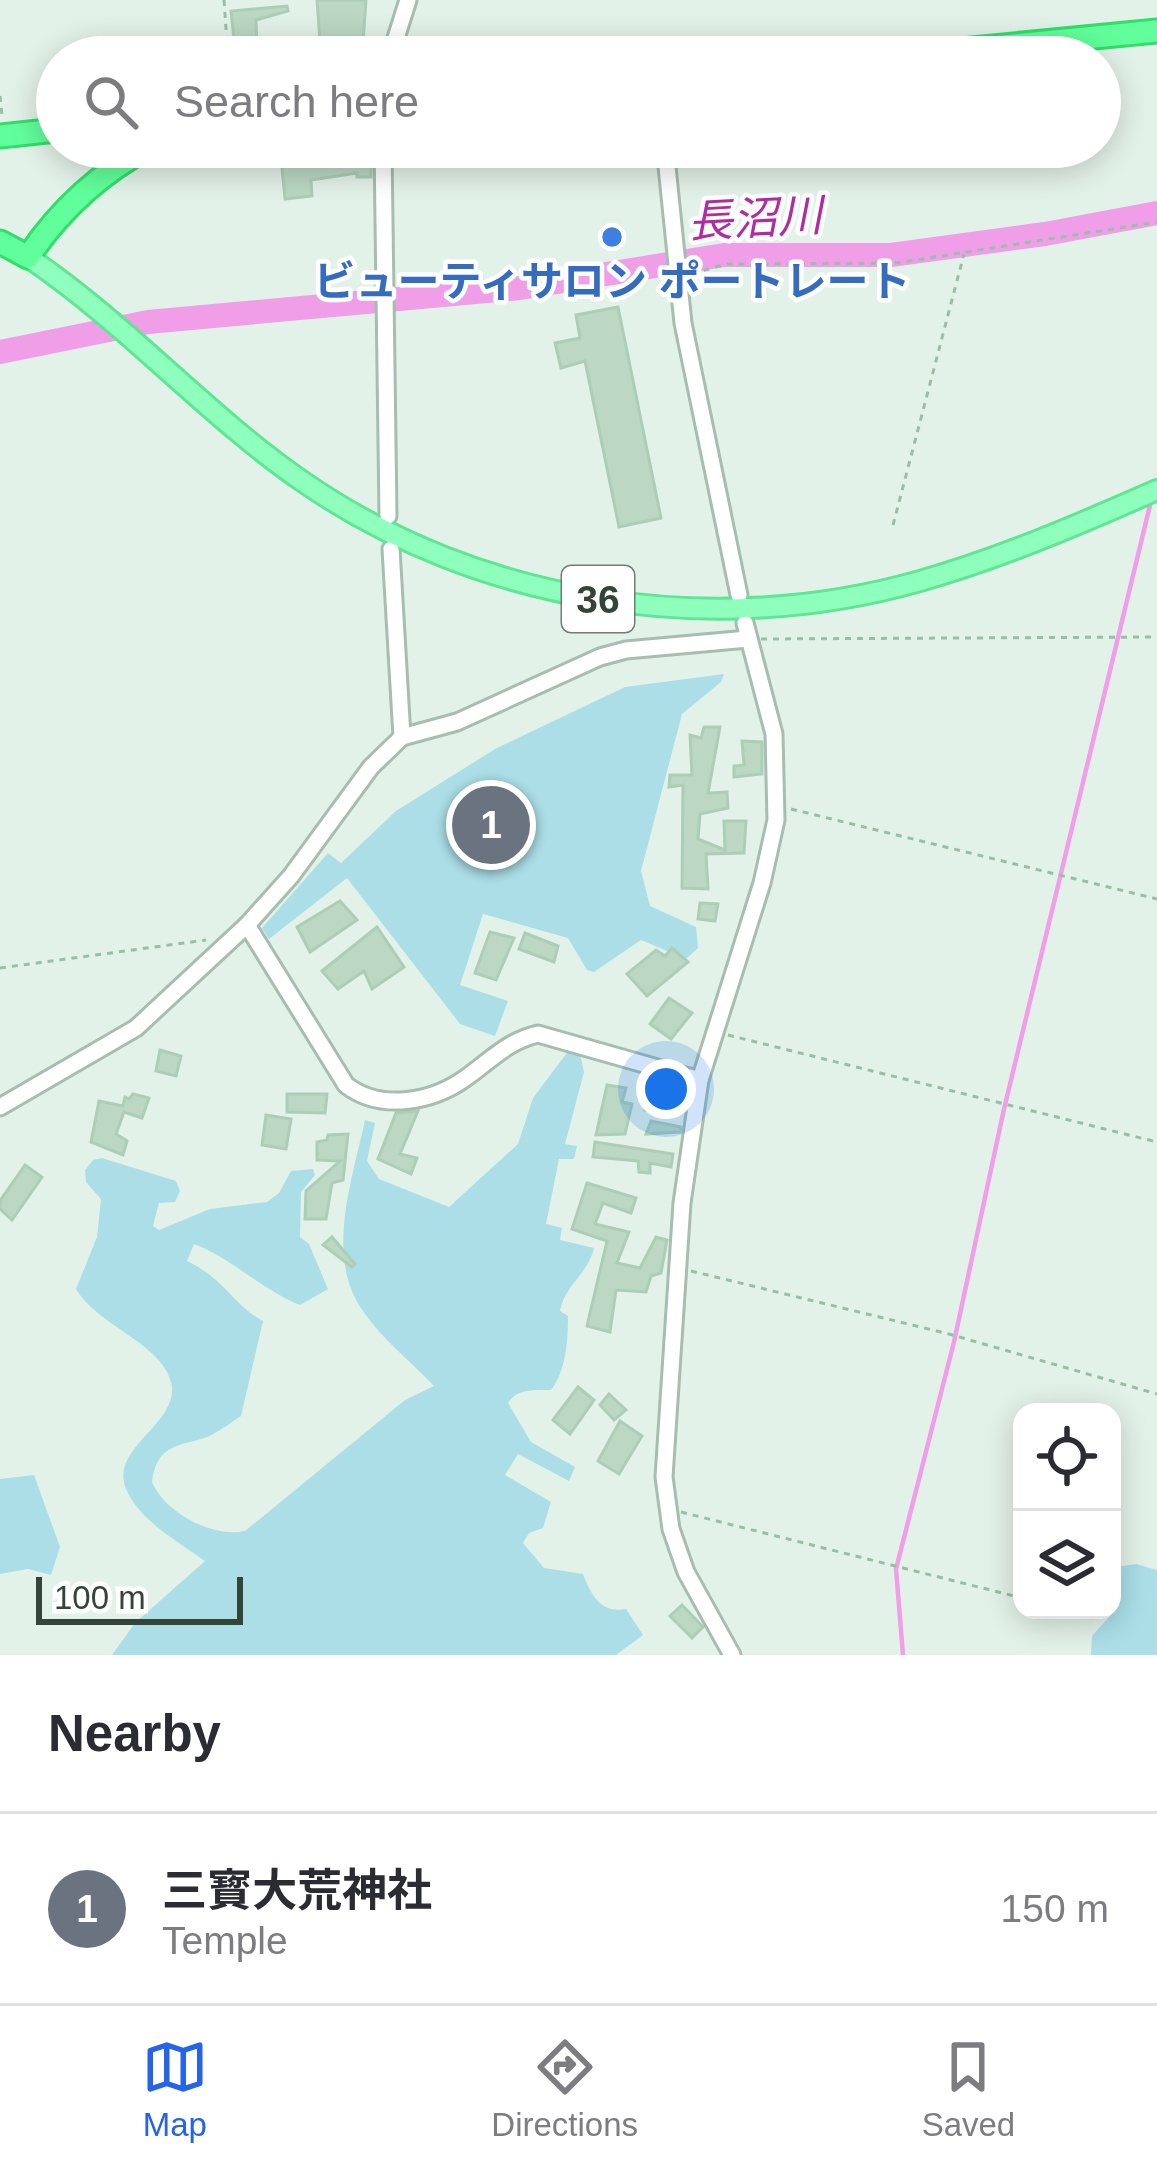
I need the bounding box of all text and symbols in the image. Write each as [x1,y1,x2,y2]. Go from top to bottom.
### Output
search box [36,36,1121,168]
icon: search [78,69,144,135]
text: Search here [174,76,419,127]
water label: 長沼川 [686,189,828,247]
marker: ビューティサロン ポートレート [599,224,625,250]
place label: ビューティサロン ポートレート [313,258,911,305]
road number: 36 [562,566,634,632]
pin: 1 [452,780,530,870]
your location [636,1059,696,1119]
map controls [1013,1403,1121,1619]
button: locate [1013,1403,1121,1511]
button: layers [1013,1511,1121,1619]
scale bar [36,1571,243,1624]
text: 100 m [54,1579,146,1616]
text: Nearby [48,1705,221,1762]
text: 三寳大荒神社 [162,1865,432,1916]
text: 1 [76,1887,98,1930]
text: 150 m [1001,1887,1109,1930]
text: Temple [162,1919,288,1962]
tab: Map [142,2034,208,2144]
tab: Directions [491,2034,638,2144]
tab: Saved [922,2034,1015,2144]

